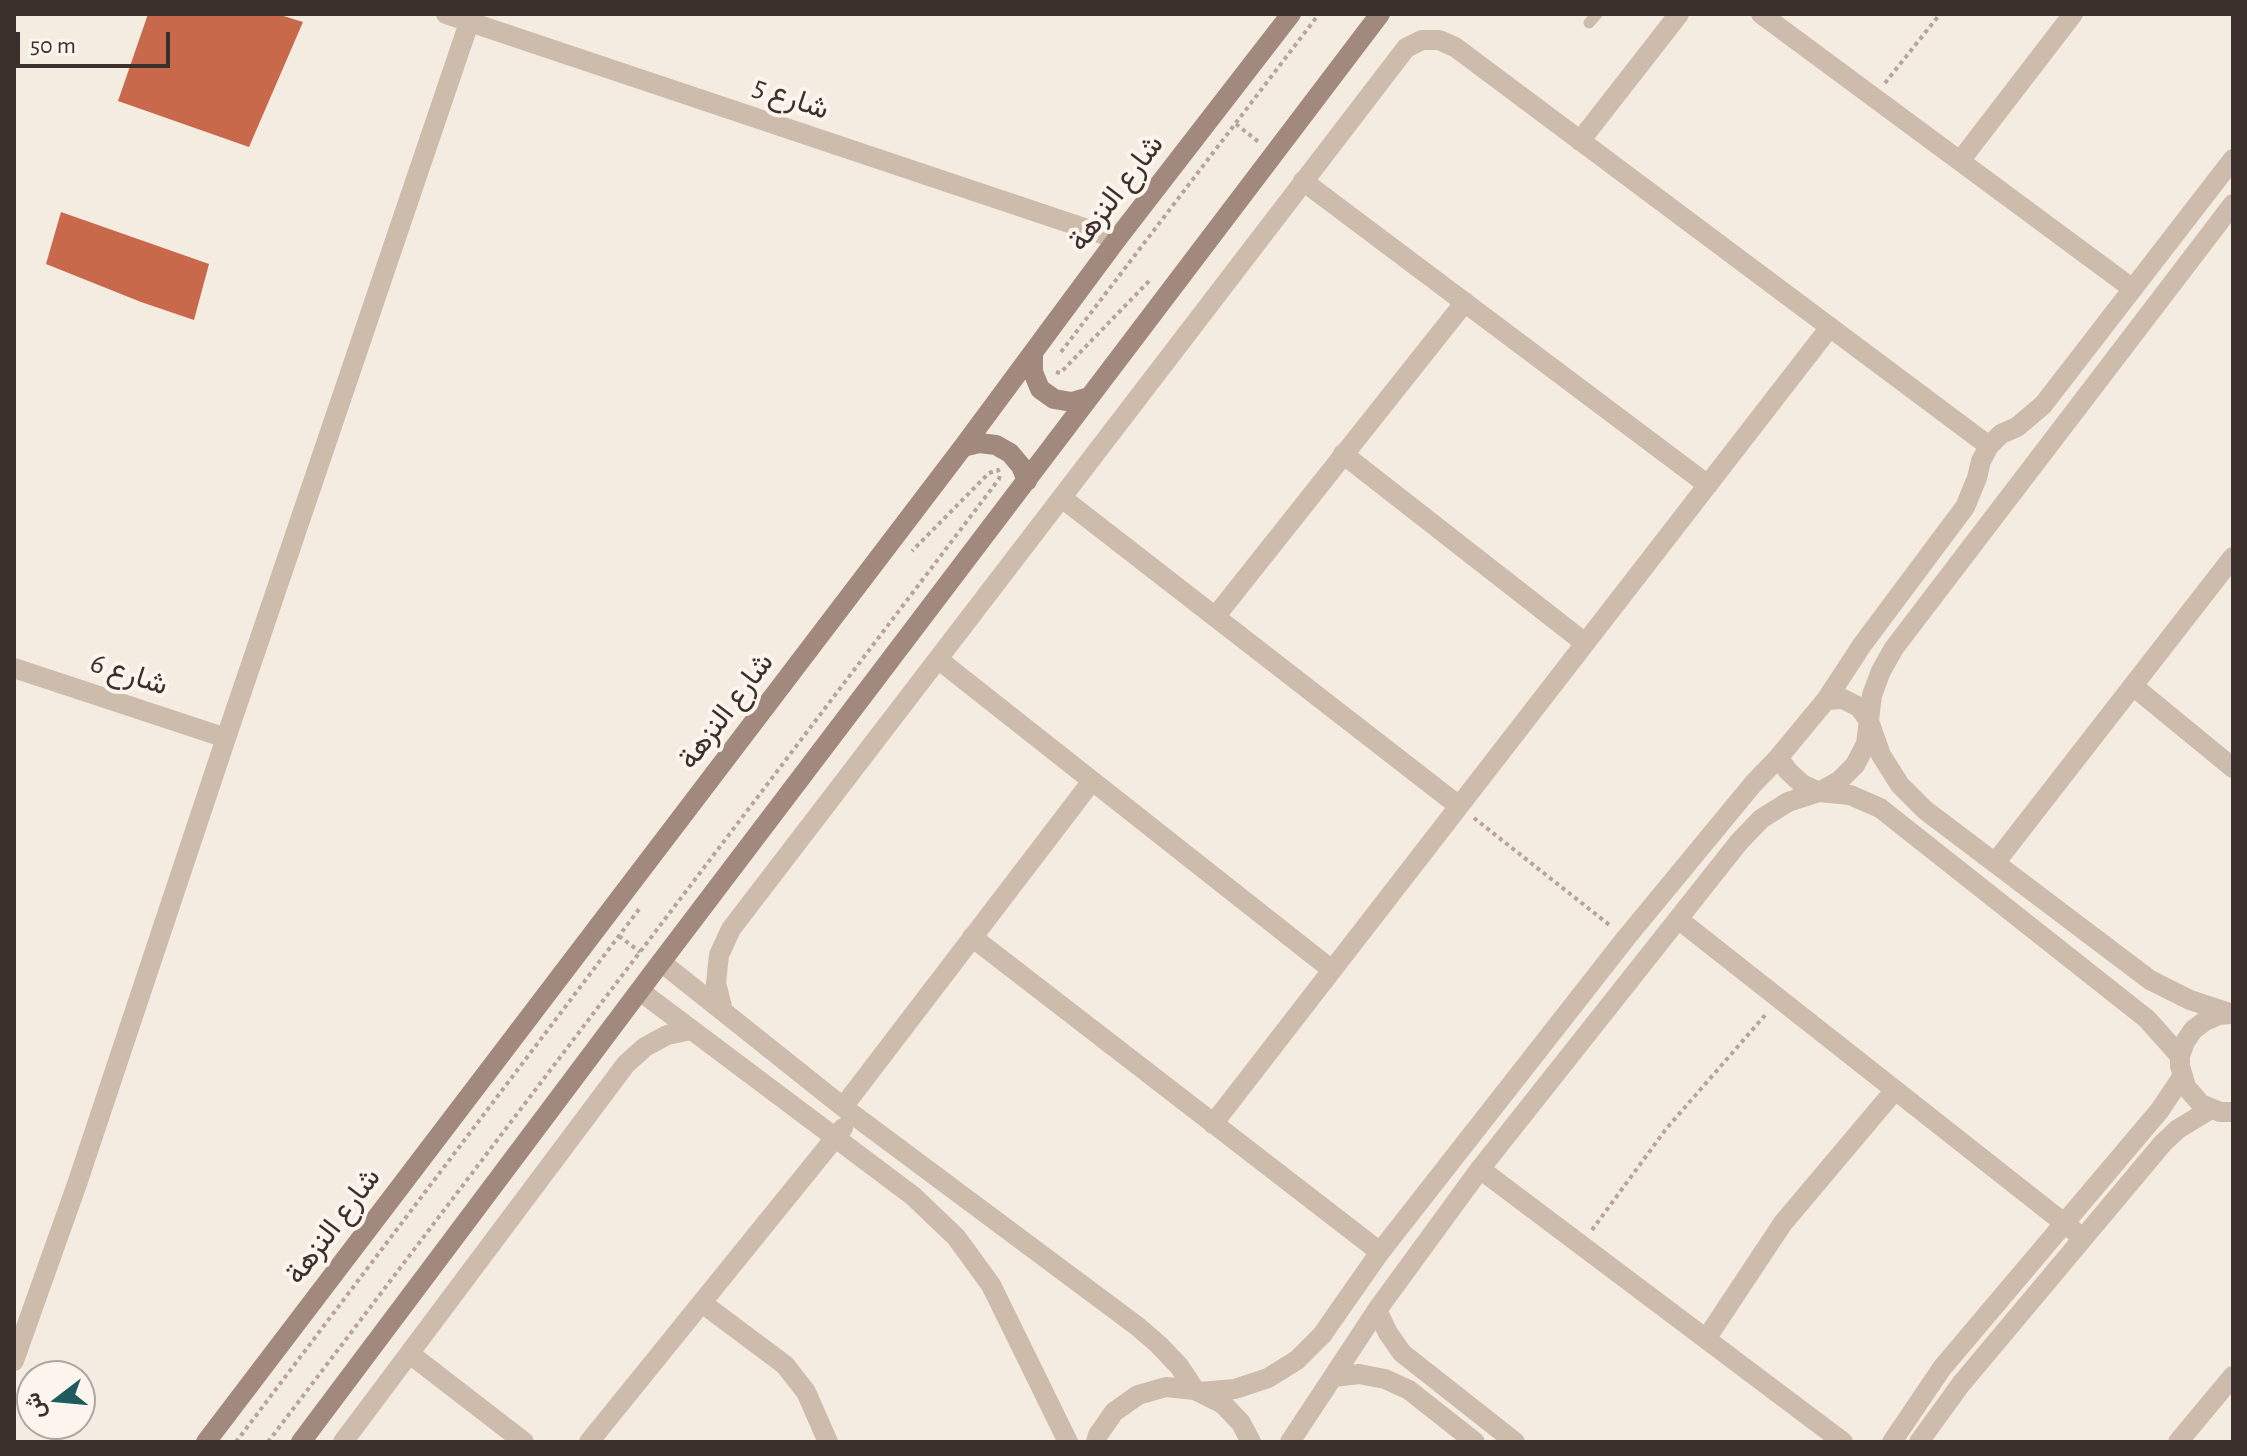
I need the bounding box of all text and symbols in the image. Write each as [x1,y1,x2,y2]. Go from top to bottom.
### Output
scale bar [20,16,174,66]
text: 50 m [30,34,76,58]
street label: شارع 5 [748,68,834,128]
street label: شارع النزهة [1061,128,1171,258]
street label: شارع 6 [86,645,172,703]
street label: شارع النزهة [671,646,781,776]
street label: شارع النزهة [278,1161,388,1291]
north arrow [16,1360,96,1440]
text: ش [21,1390,49,1422]

